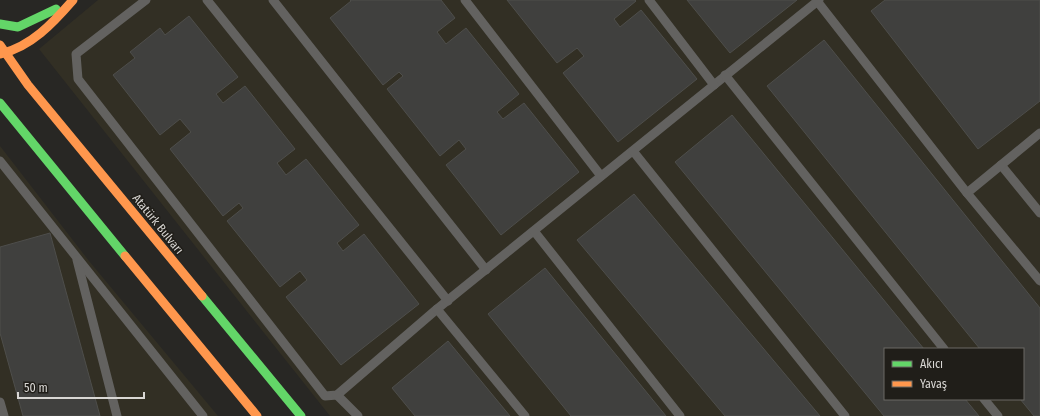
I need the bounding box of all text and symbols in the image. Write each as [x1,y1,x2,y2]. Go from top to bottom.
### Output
street label: Atatürk Bulvarı [130,191,186,257]
legend [884,348,1024,400]
text: Akıcı [920,357,943,371]
scale bar [18,374,144,400]
text: Yavaş [920,377,947,391]
text: 50 m [24,381,48,395]

